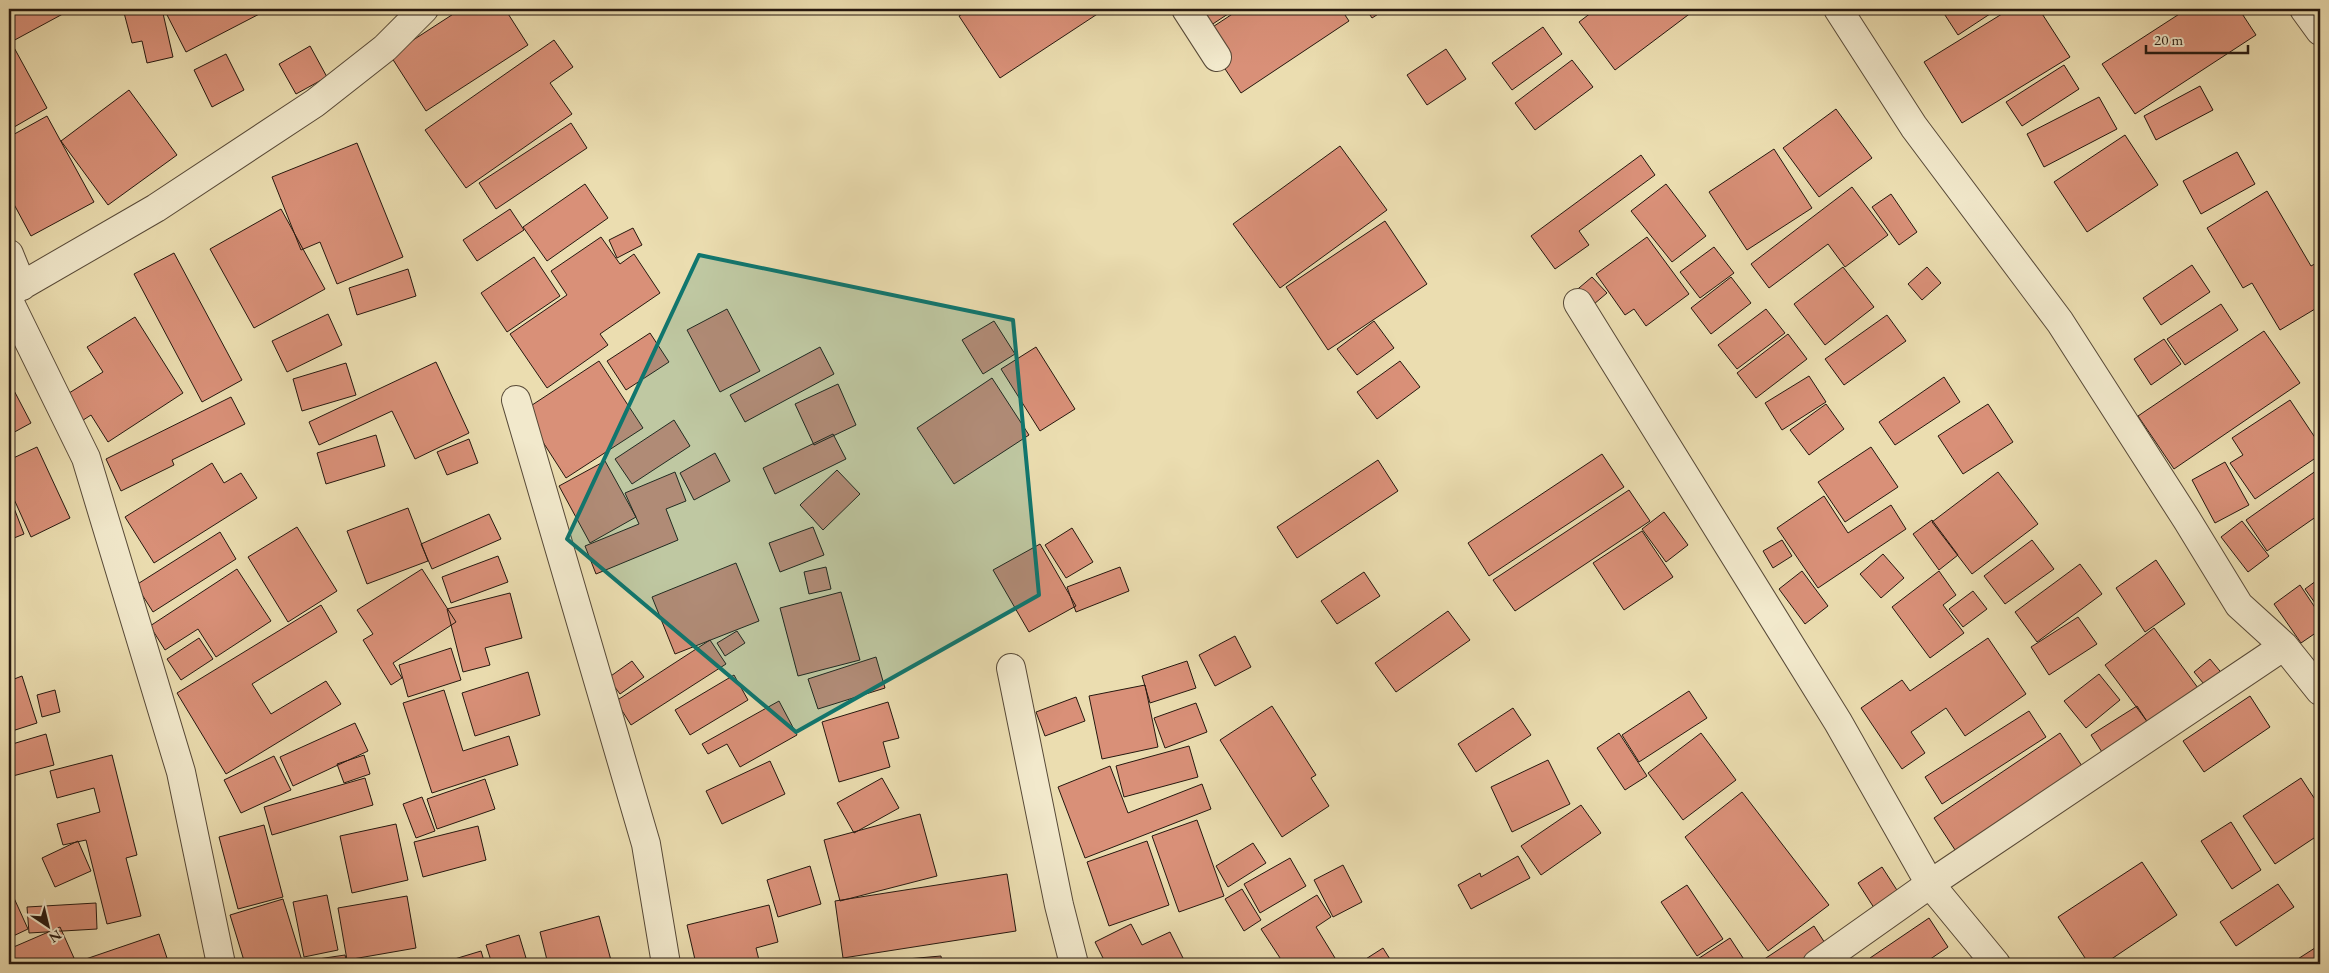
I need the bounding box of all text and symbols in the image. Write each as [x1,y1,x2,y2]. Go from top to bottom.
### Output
scale bar [2146,22,2249,54]
text: 20 m [2154,30,2183,49]
north arrow [22,900,72,950]
text: N [45,926,65,948]

